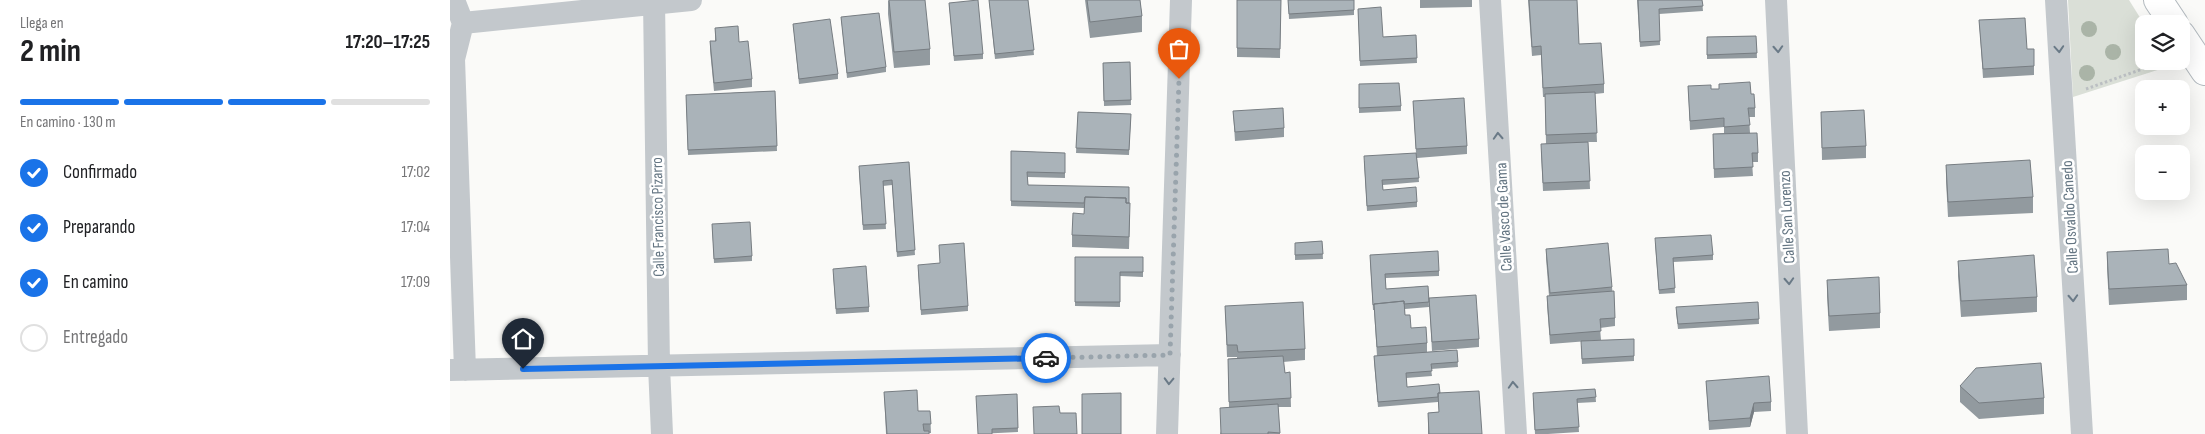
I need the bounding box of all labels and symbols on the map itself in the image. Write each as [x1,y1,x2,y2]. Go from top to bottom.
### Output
pin [1158,28,1200,79]
one-way arrow [1773,45,1783,53]
one-way arrow [2053,45,2064,53]
one-way arrow [1492,132,1503,140]
street label: Calle Francisco Pizarro [648,157,669,277]
street label: Calle Osvaldo Canedo [2058,160,2083,274]
street label: Calle Vasco de Gama [1492,162,1517,272]
street label: Calle San Lorenzo [1776,170,1799,264]
one-way arrow [1784,277,1795,285]
one-way arrow [2068,294,2079,302]
pin [502,318,544,369]
courier [1021,333,1071,383]
one-way arrow [1163,377,1174,385]
one-way arrow [1507,381,1518,389]

